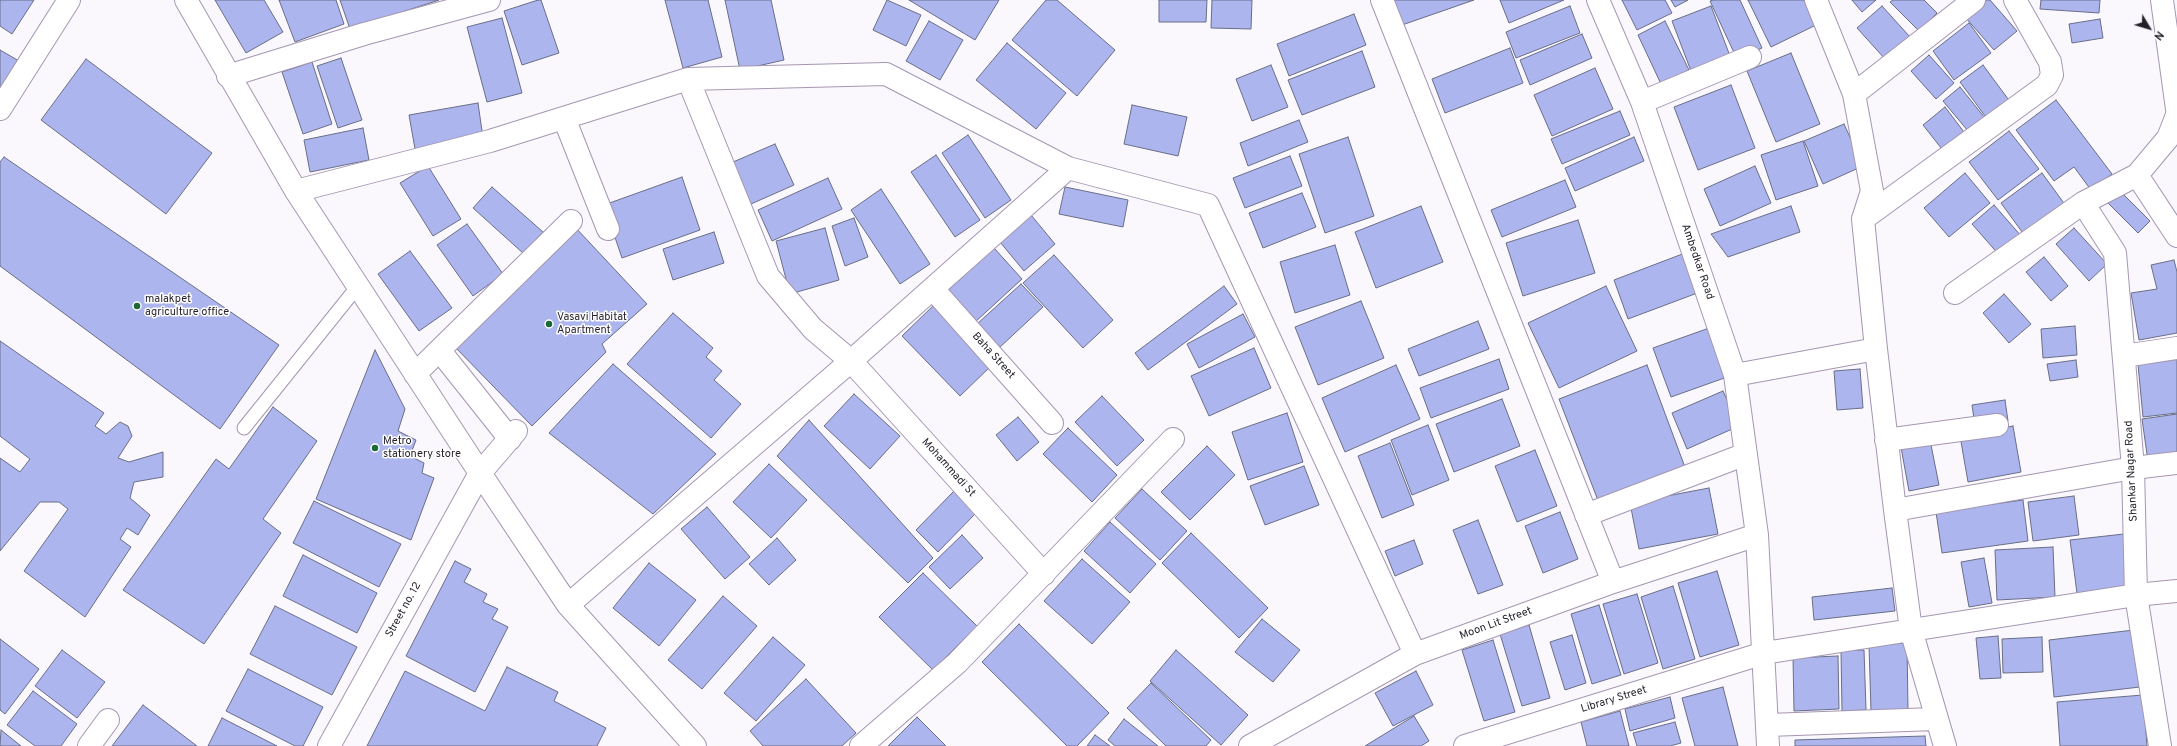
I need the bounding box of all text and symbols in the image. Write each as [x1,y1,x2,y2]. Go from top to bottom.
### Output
north arrow [2129,8,2169,48]
text: N [2151,28,2166,43]
street label: Ambedkar Road [1678,222,1716,302]
place label: malakpet agriculture office [145,293,229,319]
marker: malakpet agriculture office [132,301,142,311]
place label: Vasavi Habitat Apartment [557,311,627,337]
marker: Vasavi Habitat Apartment [544,319,554,329]
street label: Baha Street [969,330,1017,382]
street label: Shankar Nagar Road [2123,420,2141,522]
place label: Metro stationery store [383,435,461,461]
street label: Mohammadi St [918,436,978,500]
marker: Metro stationery store [370,443,380,453]
street label: Street no. 12 [383,580,425,640]
street label: Moon Lit Street [1458,605,1534,643]
street label: Library Street [1579,684,1649,716]

